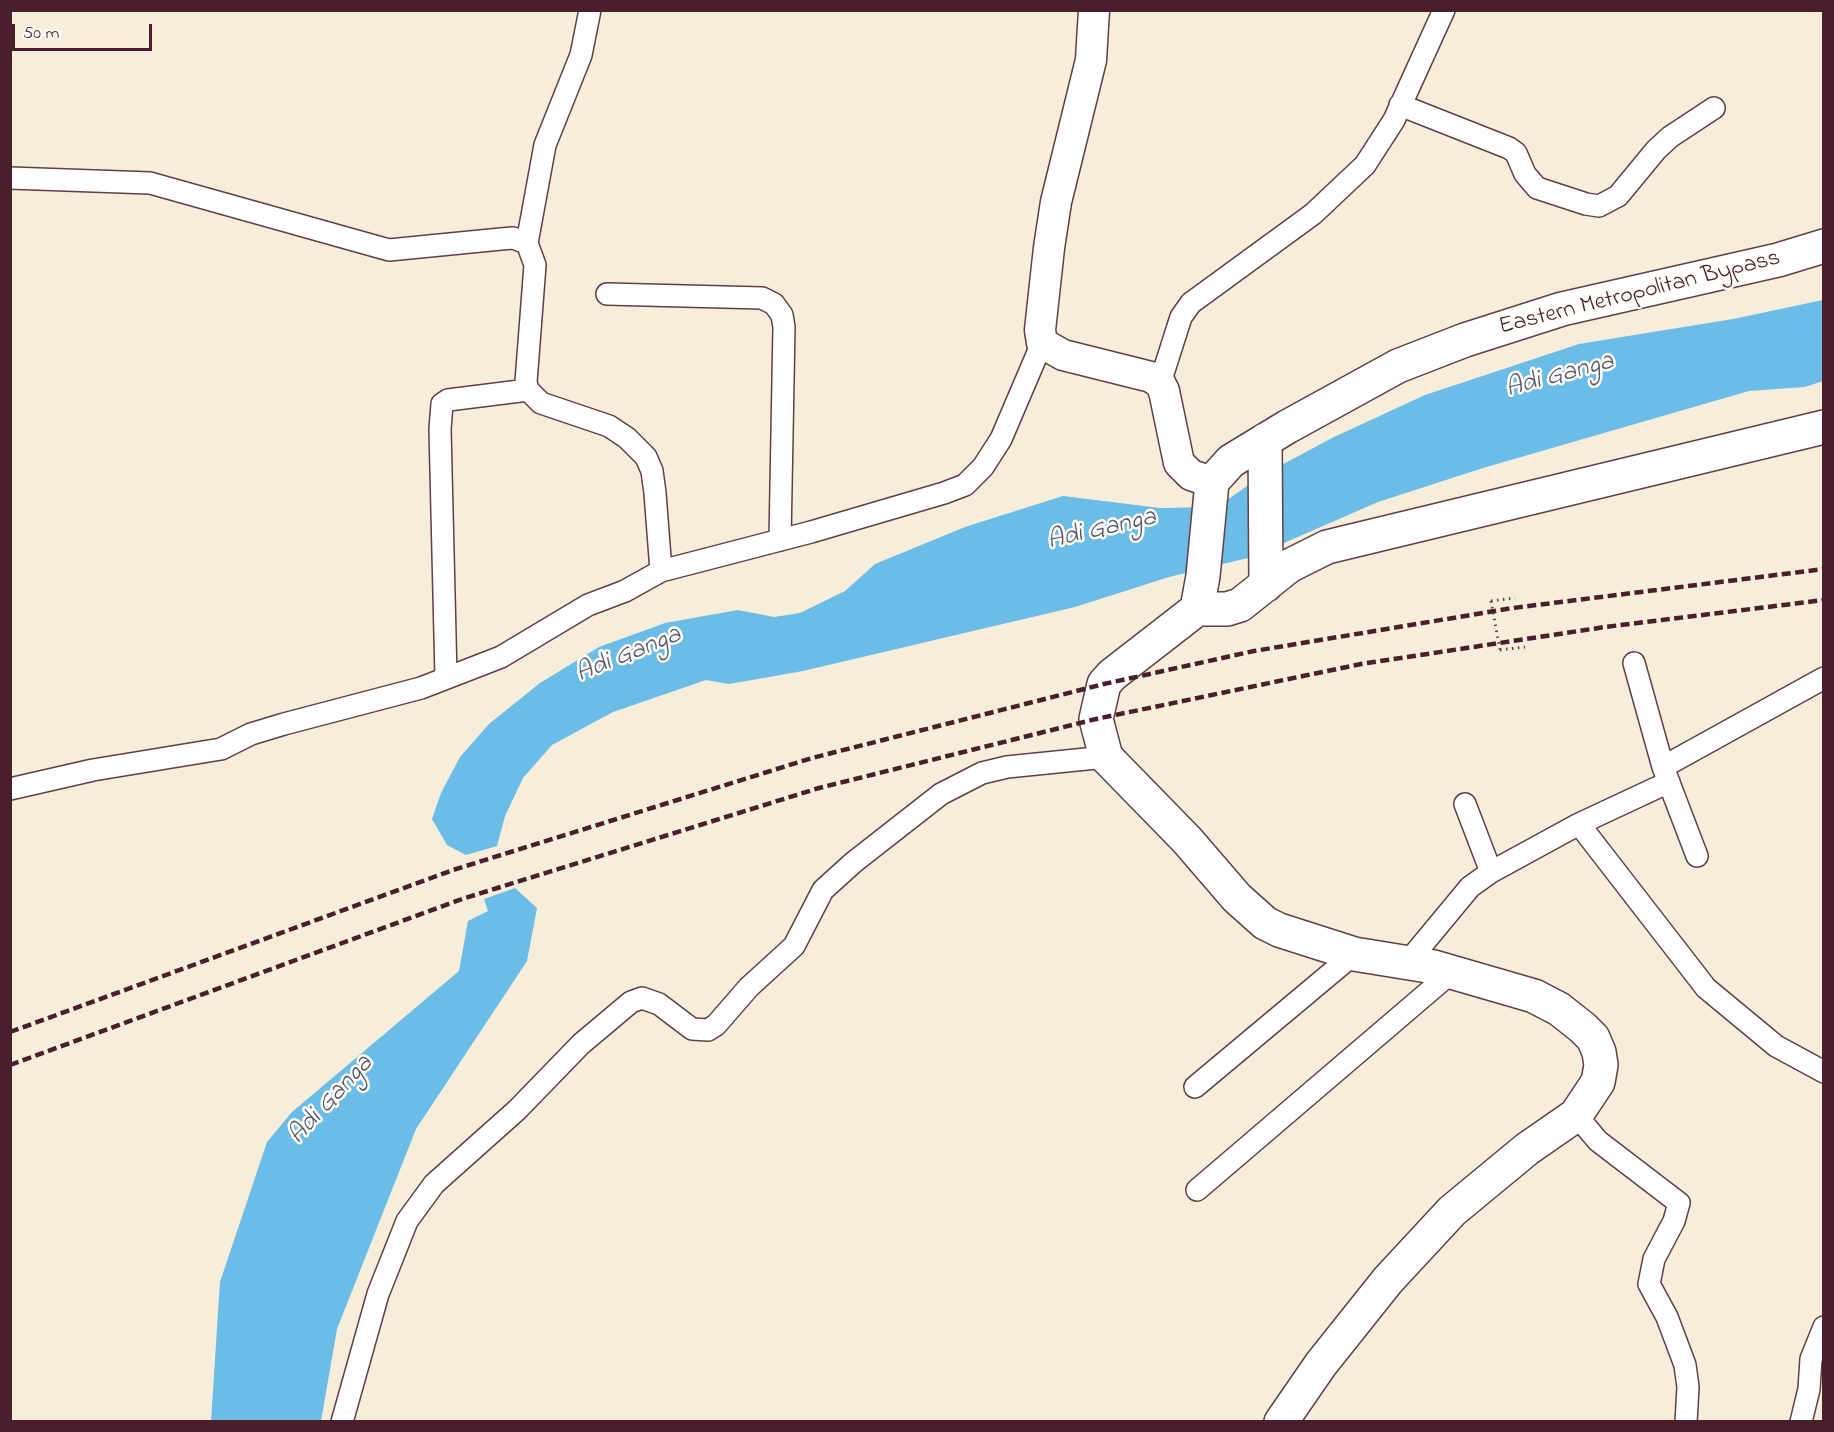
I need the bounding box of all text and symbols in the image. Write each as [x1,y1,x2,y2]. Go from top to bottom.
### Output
scale bar [15,12,154,50]
text: 50 m [23,21,60,47]
street label: Eastern Metropolitan Bypass [1496,245,1784,343]
water label: Adi Ganga [1502,348,1618,406]
water label: Adi Ganga [1045,503,1159,559]
water label: Adi Ganga [572,621,686,691]
water label: Adi Ganga [283,1050,381,1152]

